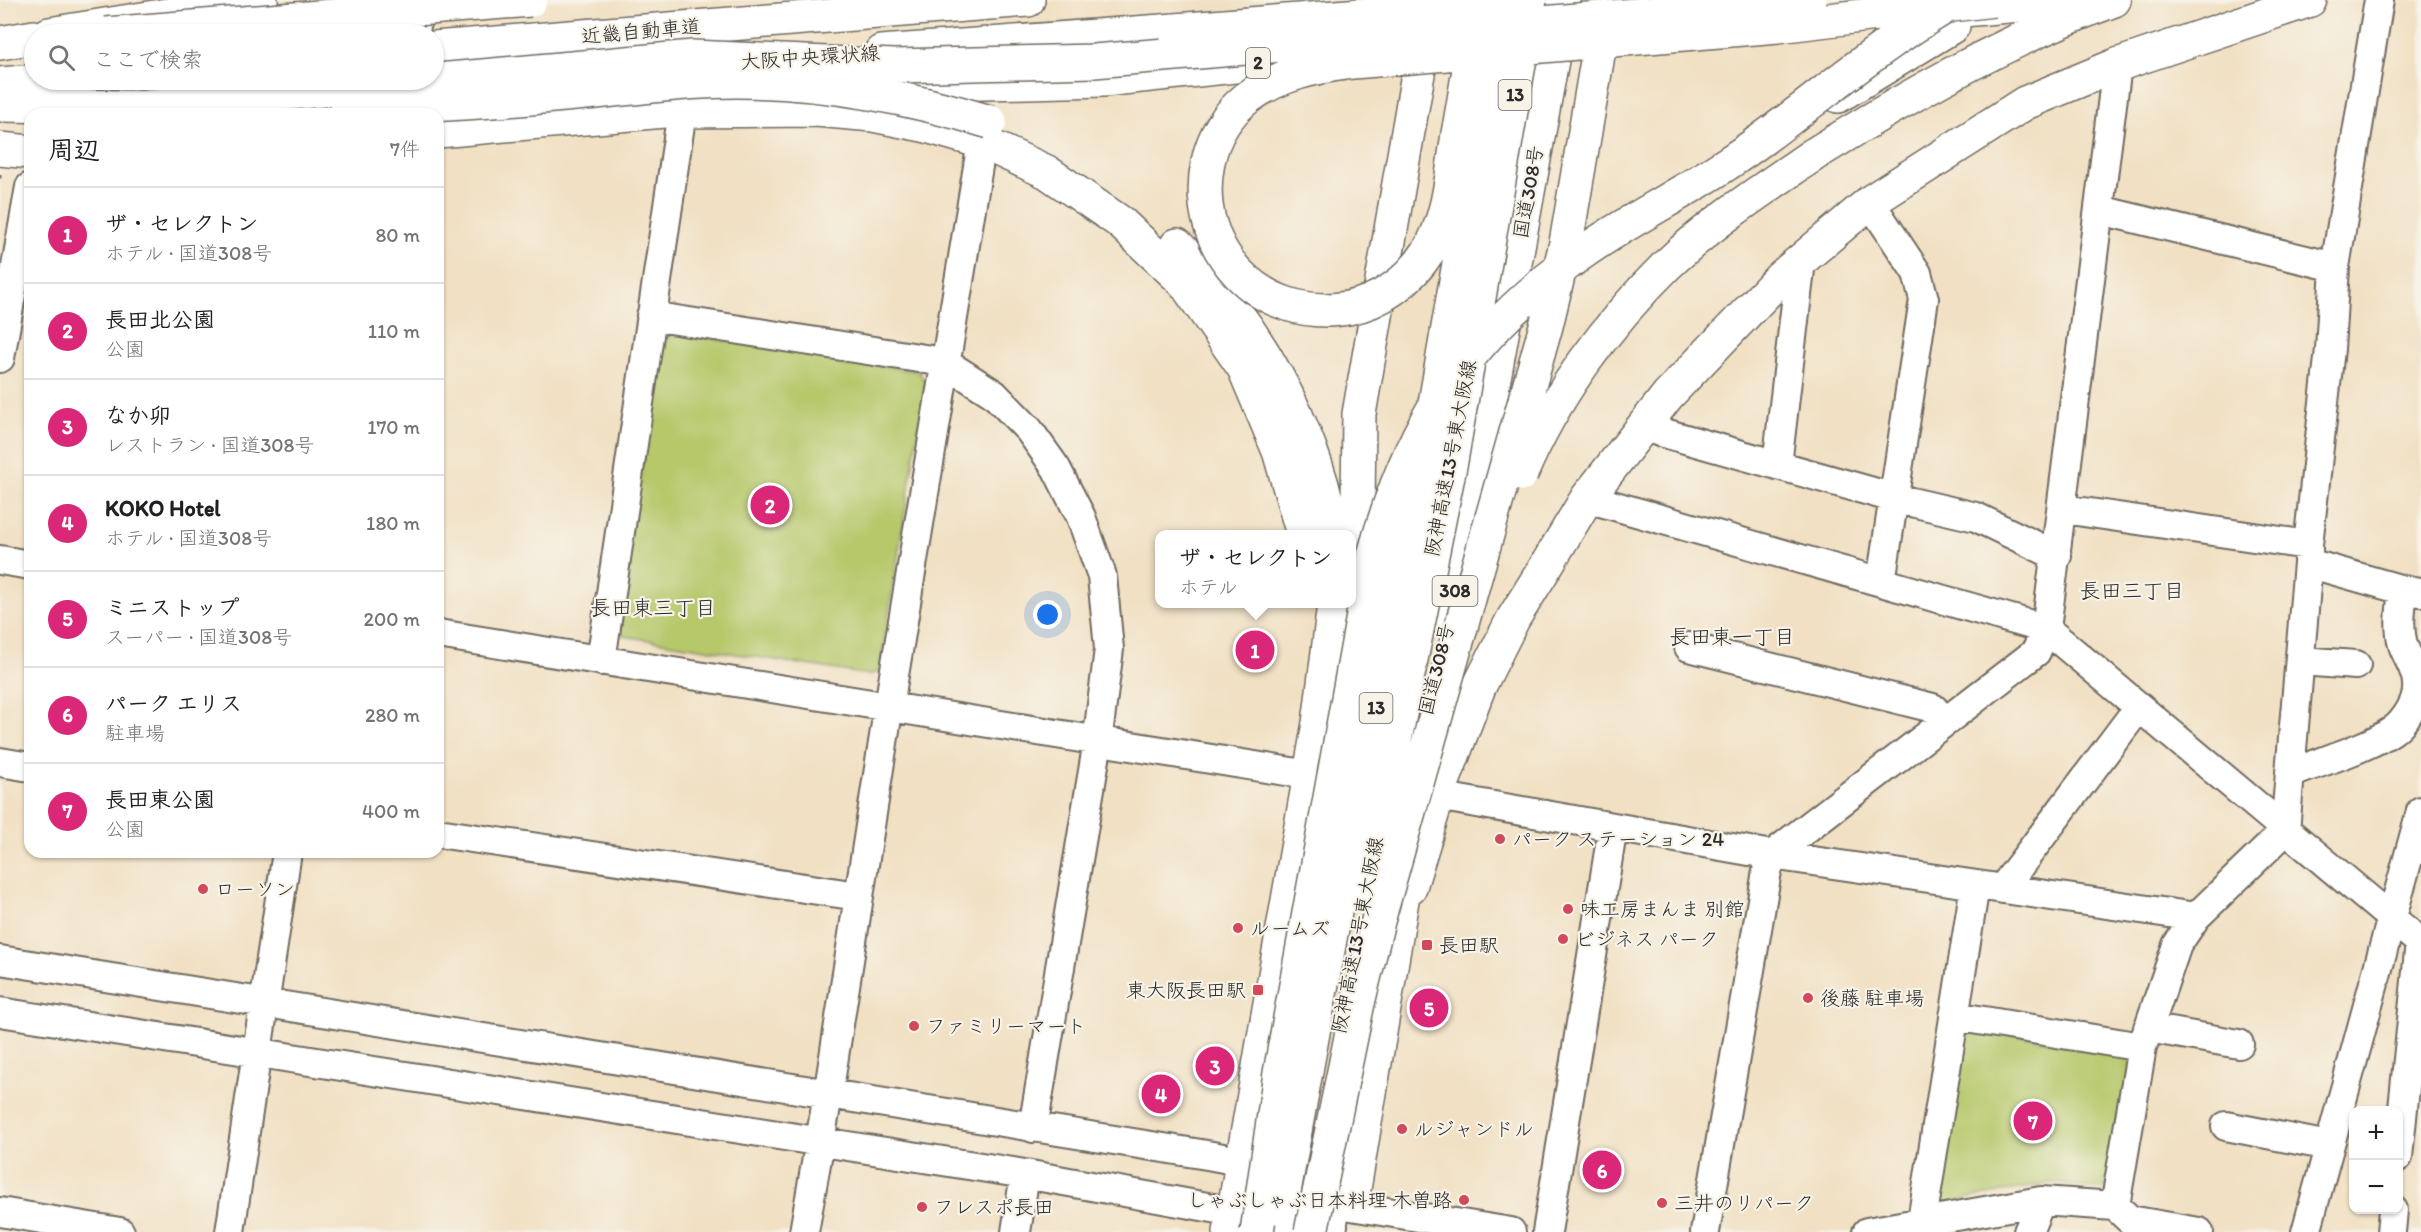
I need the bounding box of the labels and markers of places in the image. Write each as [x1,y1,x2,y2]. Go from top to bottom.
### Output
pin: 2 [750,482,790,528]
pin: 1 [1236,628,1274,672]
place label: パーク ステーション 24 [1512,827,1724,851]
marker: パーク ステーション 24 [1493,832,1507,846]
place label: ローソン [215,877,295,901]
marker: ローソン [196,882,210,896]
place label: 味工房まんま 別館 [1580,897,1745,921]
marker: 味工房まんま 別館 [1561,902,1575,916]
place label: ルームズ [1250,916,1330,940]
marker: ルームズ [1231,921,1245,935]
place label: ビジネス パーク [1575,927,1719,951]
marker: ビジネス パーク [1556,932,1570,946]
place label: 長田駅 [1439,933,1499,957]
marker: 長田駅 [1420,938,1434,952]
place label: 東大阪長田駅 [1126,978,1246,1002]
marker: 東大阪長田駅 [1251,983,1265,997]
pin: 5 [1410,986,1448,1030]
place label: 後藤 駐車場 [1820,986,1925,1010]
marker: 後藤 駐車場 [1801,991,1815,1005]
place label: ファミリーマート [926,1014,1086,1038]
marker: ファミリーマート [907,1019,921,1033]
pin: 3 [1196,1044,1234,1088]
pin: 4 [1142,1072,1180,1116]
pin: 7 [2014,1098,2052,1144]
place label: ルジャンドル [1414,1117,1534,1141]
marker: ルジャンドル [1395,1122,1409,1136]
pin: 6 [1582,1148,1622,1192]
place label: しゃぶしゃぶ日本料理 木曽路 [1188,1188,1452,1212]
place label: 三井のリパーク [1674,1191,1814,1215]
marker: しゃぶしゃぶ日本料理 木曽路 [1457,1193,1471,1207]
place label: フレスポ長田 [934,1195,1054,1219]
marker: 三井のリパーク [1655,1196,1669,1210]
marker: フレスポ長田 [915,1200,929,1214]

